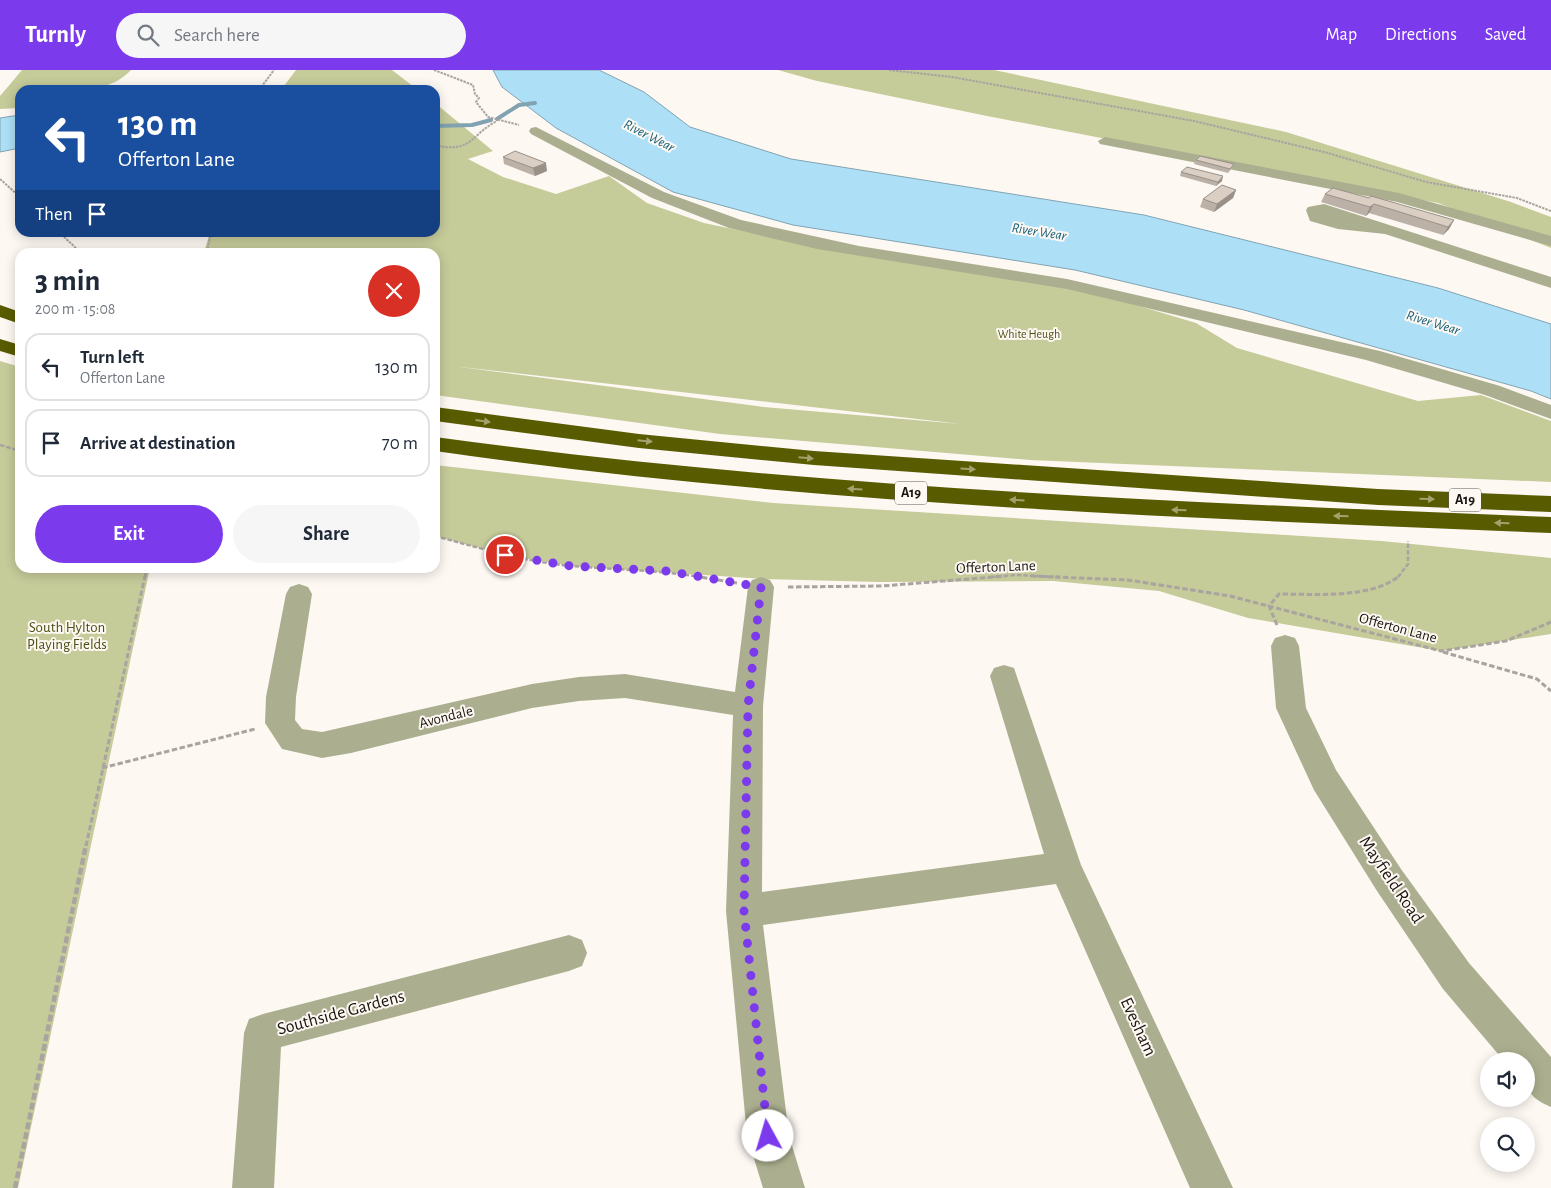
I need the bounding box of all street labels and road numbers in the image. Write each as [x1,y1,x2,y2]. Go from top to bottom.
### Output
road number: A19 [895,482,927,504]
road number: A19 [1449,488,1481,512]
street label: Offerton Lane [956,558,1036,576]
street label: Offerton Lane [1358,610,1439,646]
street label: Avondale [418,703,474,731]
street label: Mayfield Road [1355,833,1427,927]
street label: Southside Gardens [275,987,407,1039]
street label: Evesham [1117,995,1159,1059]

